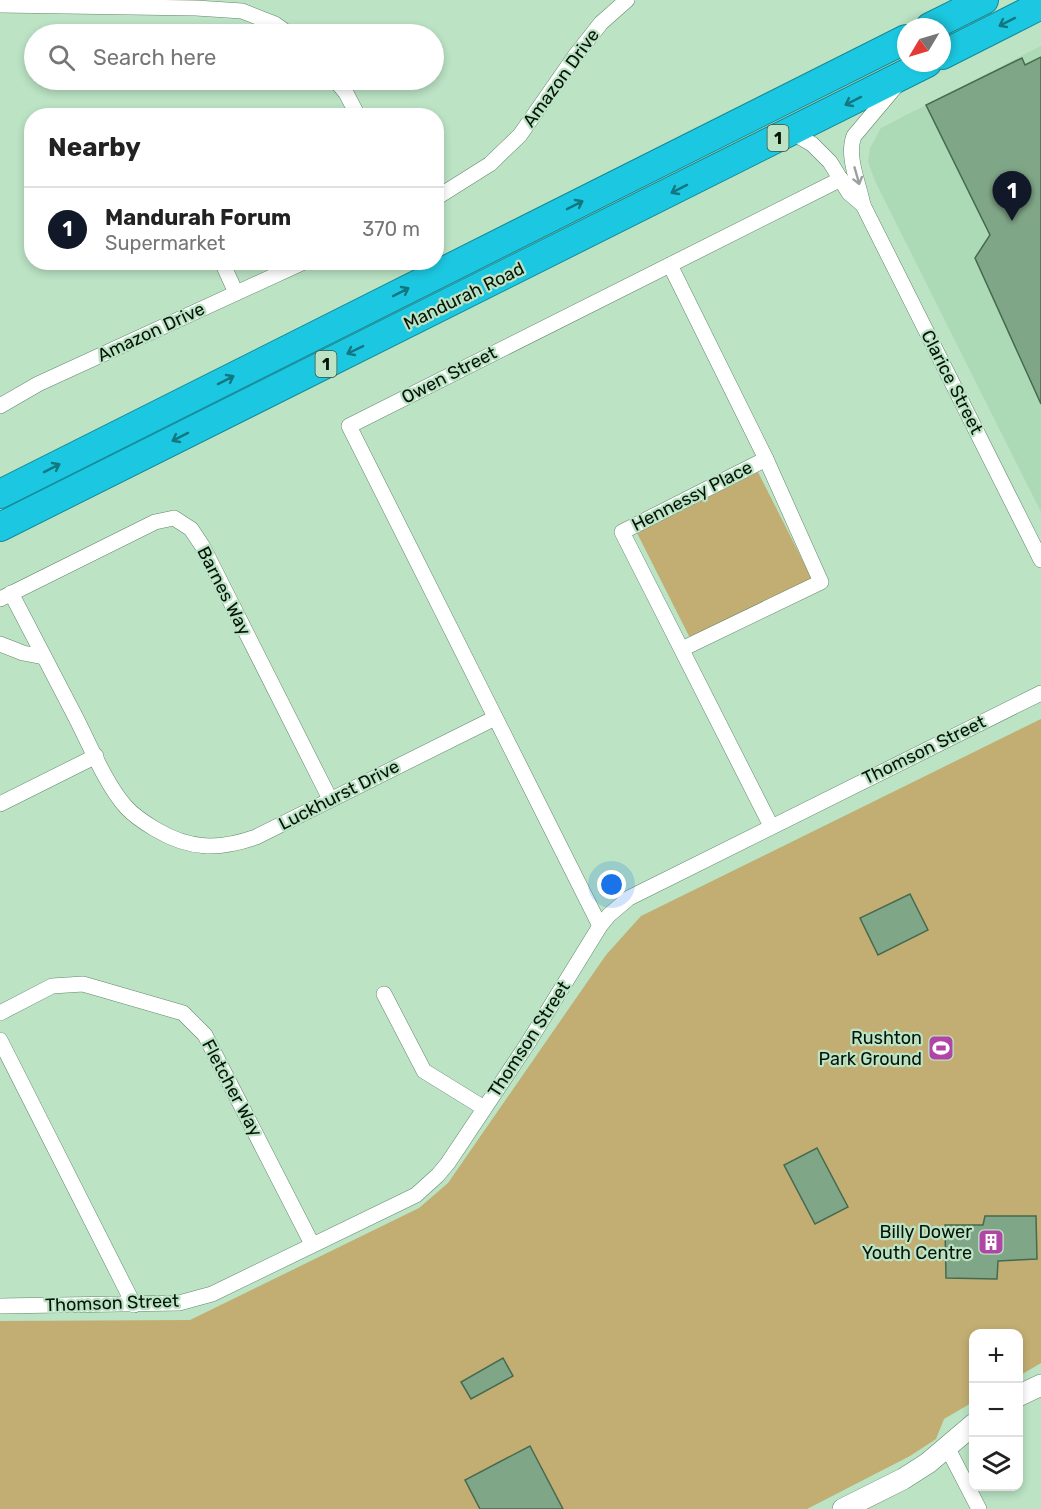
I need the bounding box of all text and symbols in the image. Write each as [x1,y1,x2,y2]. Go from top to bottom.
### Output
one-way arrow [998,17,1016,29]
north arrow [897,18,951,72]
search box [24,24,444,90]
street label: Amazon Drive [518,25,604,131]
icon: search [45,41,78,74]
text: Search here [93,44,216,71]
one-way arrow [844,95,862,107]
road number: 1 [768,125,788,151]
text: Nearby [48,132,141,163]
one-way arrow [852,166,863,185]
pin: 1 [992,172,1032,221]
one-way arrow [670,183,688,195]
one-way arrow [565,198,583,210]
text: Mandurah Forum [105,204,291,231]
text: 1 [63,217,72,241]
text: 370 m [362,217,420,241]
text: Supermarket [105,231,225,255]
street label: Mandurah Road [400,257,528,335]
one-way arrow [391,286,409,298]
street label: Amazon Drive [94,298,208,366]
street label: Clarice Street [916,326,988,438]
street label: Owen Street [398,342,500,408]
one-way arrow [346,344,364,356]
road number: 1 [316,351,336,377]
one-way arrow [217,374,235,385]
one-way arrow [172,432,190,443]
street label: Hennessy Place [628,456,756,536]
one-way arrow [43,461,61,473]
street label: Barnes Way [192,543,256,639]
street label: Thomson Street [859,711,989,789]
street label: Luckhurst Drive [275,755,403,835]
your location [597,870,626,899]
street label: Thomson Street [483,977,575,1101]
place label: Rushton Park Ground [819,1027,922,1070]
sports icon: Rushton Park Ground [926,1033,956,1063]
street label: Fletcher Way [197,1036,267,1141]
place label: Billy Dower Youth Centre [862,1221,972,1264]
building icon: Billy Dower Youth Centre [976,1227,1006,1257]
street label: Thomson Street [45,1290,179,1316]
map controls [969,1329,1023,1491]
button: + [969,1329,1023,1383]
button: − [969,1383,1023,1437]
button: layers [969,1437,1023,1491]

